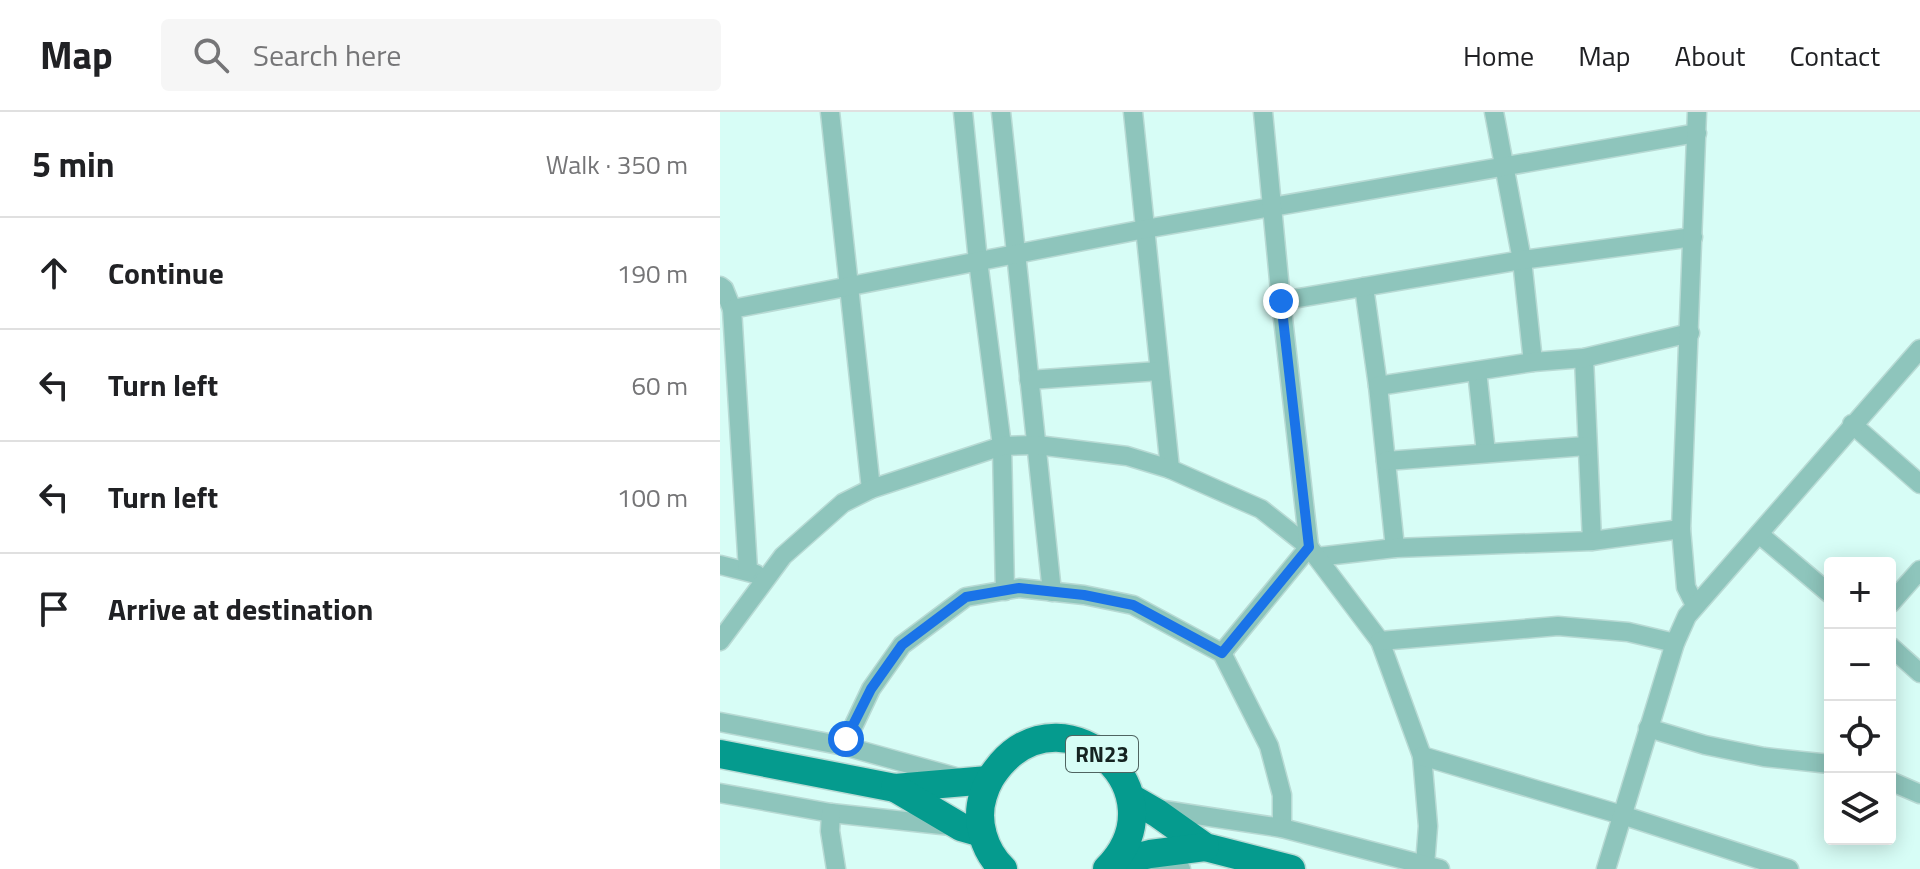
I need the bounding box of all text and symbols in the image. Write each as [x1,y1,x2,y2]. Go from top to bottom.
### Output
search box [161,19,721,91]
text: Map [40,26,113,84]
text: Search here [253,32,402,78]
icon: search [189,33,233,77]
text: Home [1463,34,1534,77]
text: Map [1578,34,1631,77]
text: About [1675,34,1745,77]
text: Contact [1789,34,1880,77]
text: 5 min [32,138,115,190]
text: Walk · 350 m [546,145,688,184]
text: Continue [108,250,224,296]
icon: ahead [32,251,76,295]
text: 190 m [617,254,688,293]
route end [1263,283,1299,319]
text: Turn left [108,362,218,408]
icon: left [32,363,76,407]
text: 60 m [631,366,688,405]
text: Turn left [108,474,218,520]
icon: left [32,475,76,519]
text: 100 m [617,478,688,517]
map controls [1824,557,1896,845]
button: + [1824,557,1896,629]
text: Arrive at destination [108,586,373,632]
icon: arrive [32,587,76,631]
button: − [1824,629,1896,701]
button: locate [1824,701,1896,773]
route start [828,721,864,757]
road number: RN23 [1066,736,1138,772]
button: layers [1824,773,1896,845]

